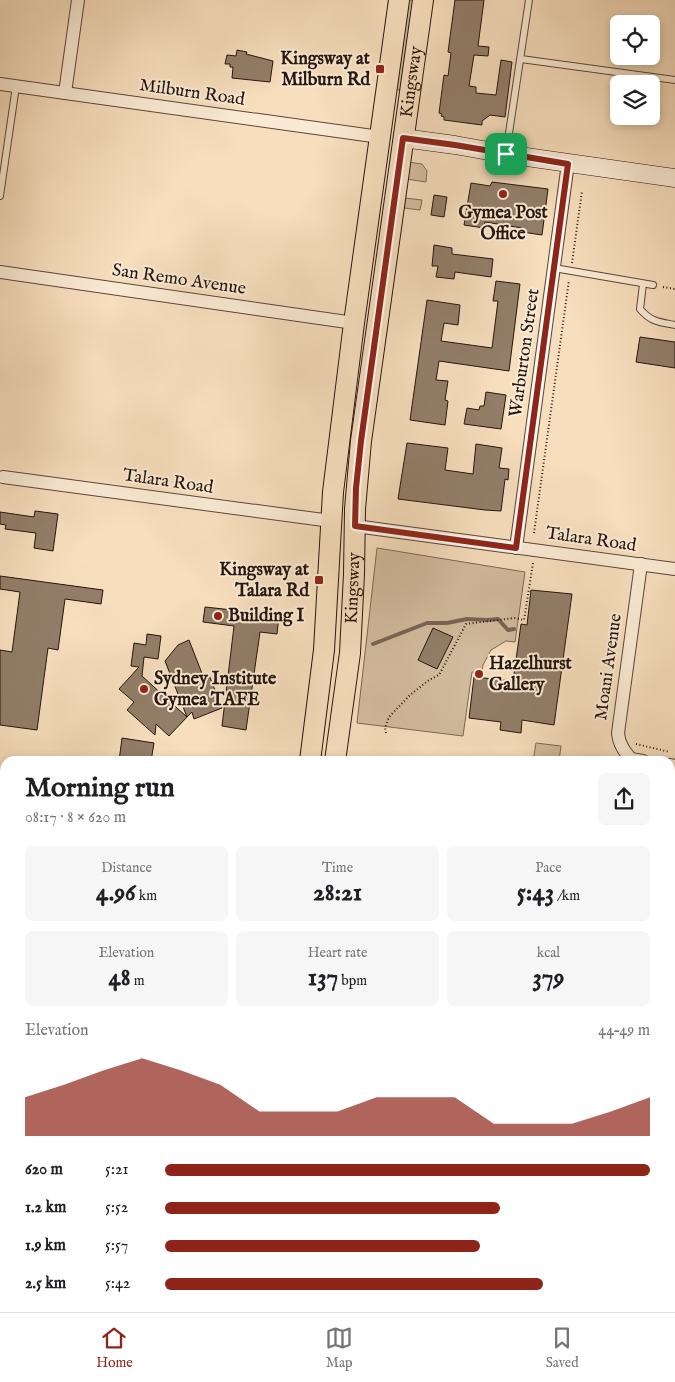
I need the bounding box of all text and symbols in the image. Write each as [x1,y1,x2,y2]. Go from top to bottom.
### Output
map controls [610,15,660,125]
button: locate [610,15,660,65]
street label: Kingsway [395,45,428,119]
place label: Kingsway at Milburn Rd [280,48,371,92]
marker: Kingsway at Milburn Rd [374,63,386,75]
street label: Milburn Road [138,74,247,112]
button: layers [610,75,660,125]
pin [485,133,527,175]
icon: arrive [492,140,520,168]
marker: Gymea Post Office [497,188,509,200]
place label: Gymea Post Office [458,202,548,246]
street label: San Remo Avenue [111,259,247,301]
street label: Warburton Street [505,287,545,419]
street label: Talara Road [121,464,215,500]
street label: Talara Road [544,522,638,558]
street label: Kingsway [340,552,366,625]
place label: Kingsway at Talara Rd [219,559,310,603]
marker: Kingsway at Talara Rd [313,574,325,586]
place label: Building I [228,605,305,628]
marker: Building I [212,610,224,622]
street label: Moani Avenue [590,612,628,722]
place label: Hazelhurst Gallery [489,653,573,697]
place label: Sydney Institute Gymea TAFE [154,668,277,712]
marker: Hazelhurst Gallery [473,668,485,680]
marker: Sydney Institute Gymea TAFE [138,683,150,695]
text: Morning run [25,771,175,806]
button: share [598,773,650,825]
text: 08:17 · 8 × 620 m [25,808,126,828]
text: Distance [101,859,152,877]
text: Time [322,859,353,877]
text: Pace [535,859,562,877]
text: 4.96 [96,877,136,909]
text: 28:21 [313,877,362,909]
text: 5:43 [517,877,554,909]
text: km [136,887,157,905]
text: /km [554,887,580,905]
text: Elevation [99,944,154,962]
text: Heart rate [308,944,367,962]
text: kcal [537,944,560,962]
text: 48 [109,962,131,994]
text: 137 [308,962,338,994]
text: 379 [533,962,564,994]
text: m [131,972,144,990]
text: bpm [338,972,367,990]
text: Elevation [25,1021,88,1041]
text: 44–49 m [598,1021,650,1041]
text: 620 m [25,1160,63,1180]
text: 5:21 [105,1160,128,1180]
text: 1.2 km [25,1198,66,1218]
text: 5:52 [105,1198,128,1218]
text: 1.9 km [25,1236,66,1256]
text: 5:57 [105,1236,128,1256]
text: 2.5 km [25,1274,66,1294]
text: 5:42 [105,1274,130,1294]
tab: Home [96,1324,133,1372]
tab: Map [325,1324,353,1372]
tab: Saved [546,1324,579,1372]

